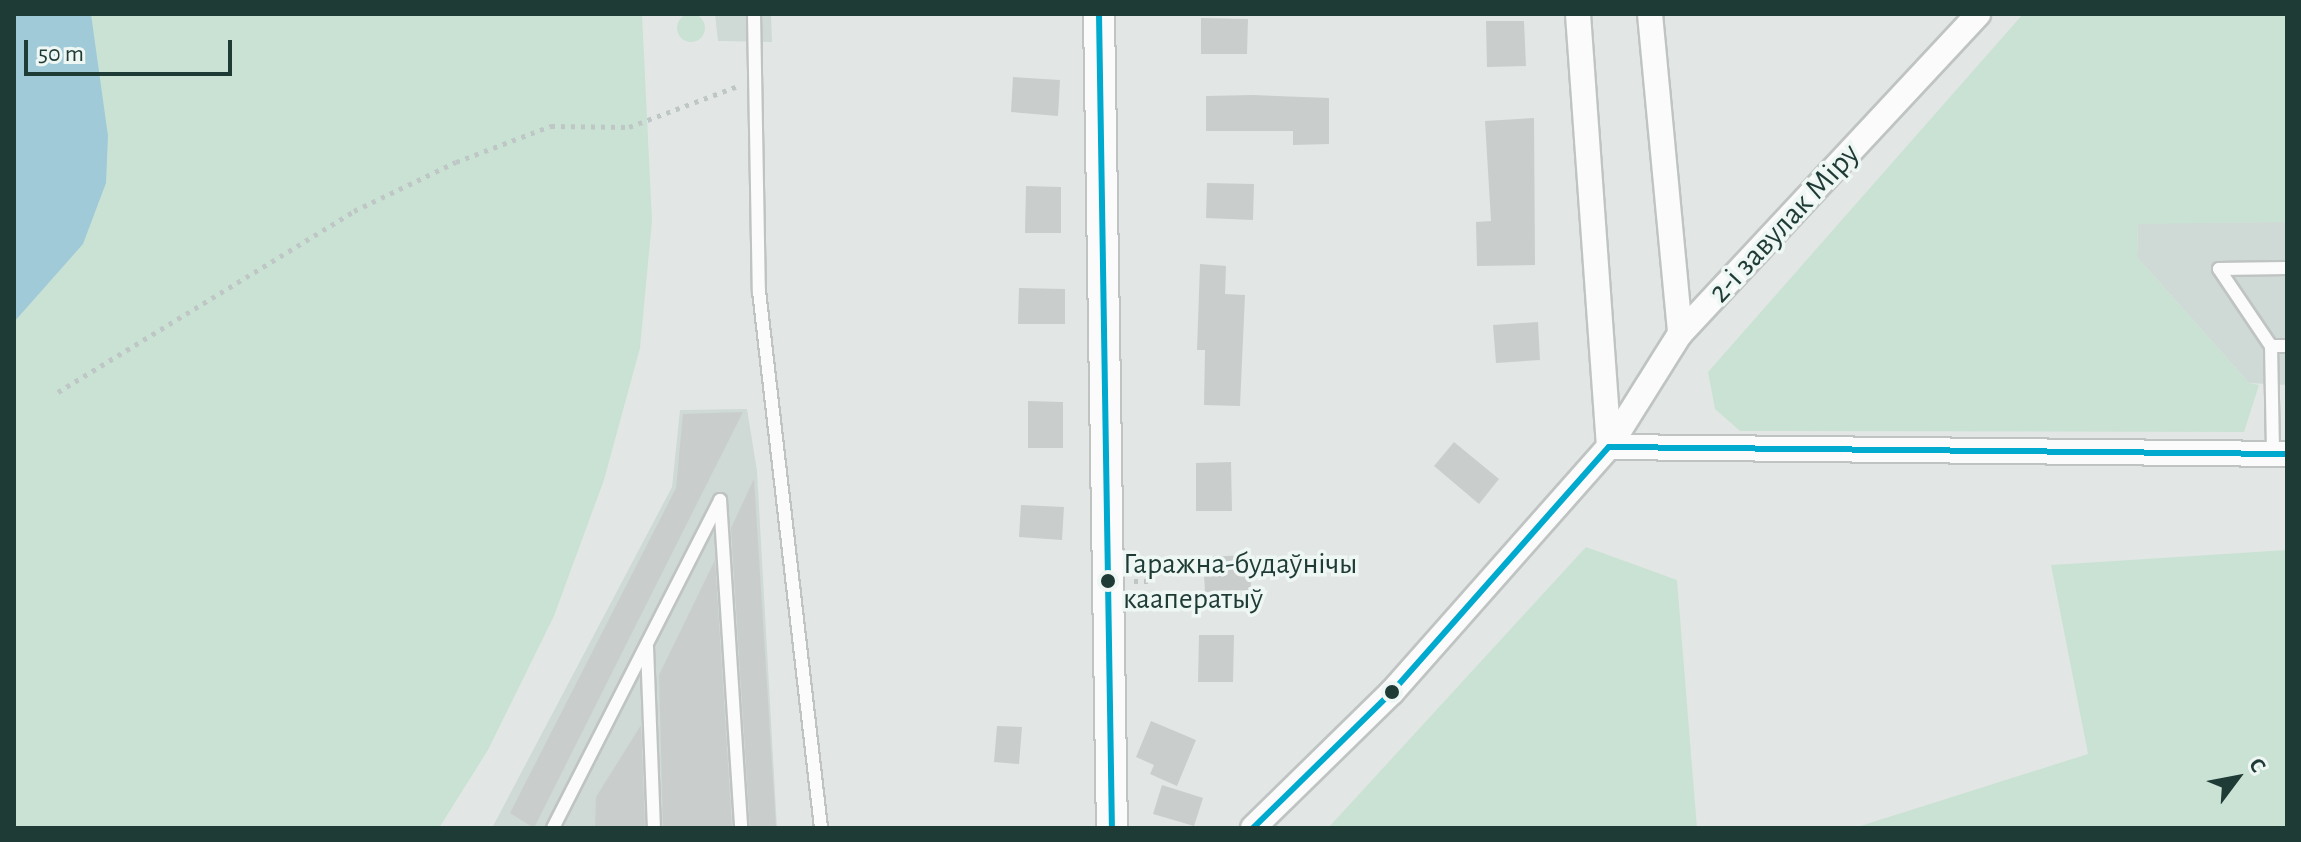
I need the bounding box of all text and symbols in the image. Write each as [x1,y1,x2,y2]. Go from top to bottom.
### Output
scale bar [28,24,236,74]
text: 50 m [38,42,84,66]
street label: 2-і завулак Міру [1700,135,1868,311]
place label: Гаражна-будаўнічы кааператыў [1123,546,1358,616]
marker: Гаражна-будаўнічы кааператыў [1100,573,1116,589]
unlabelled marker [1384,684,1400,700]
north arrow [2197,738,2277,818]
text: С [2245,754,2270,776]

